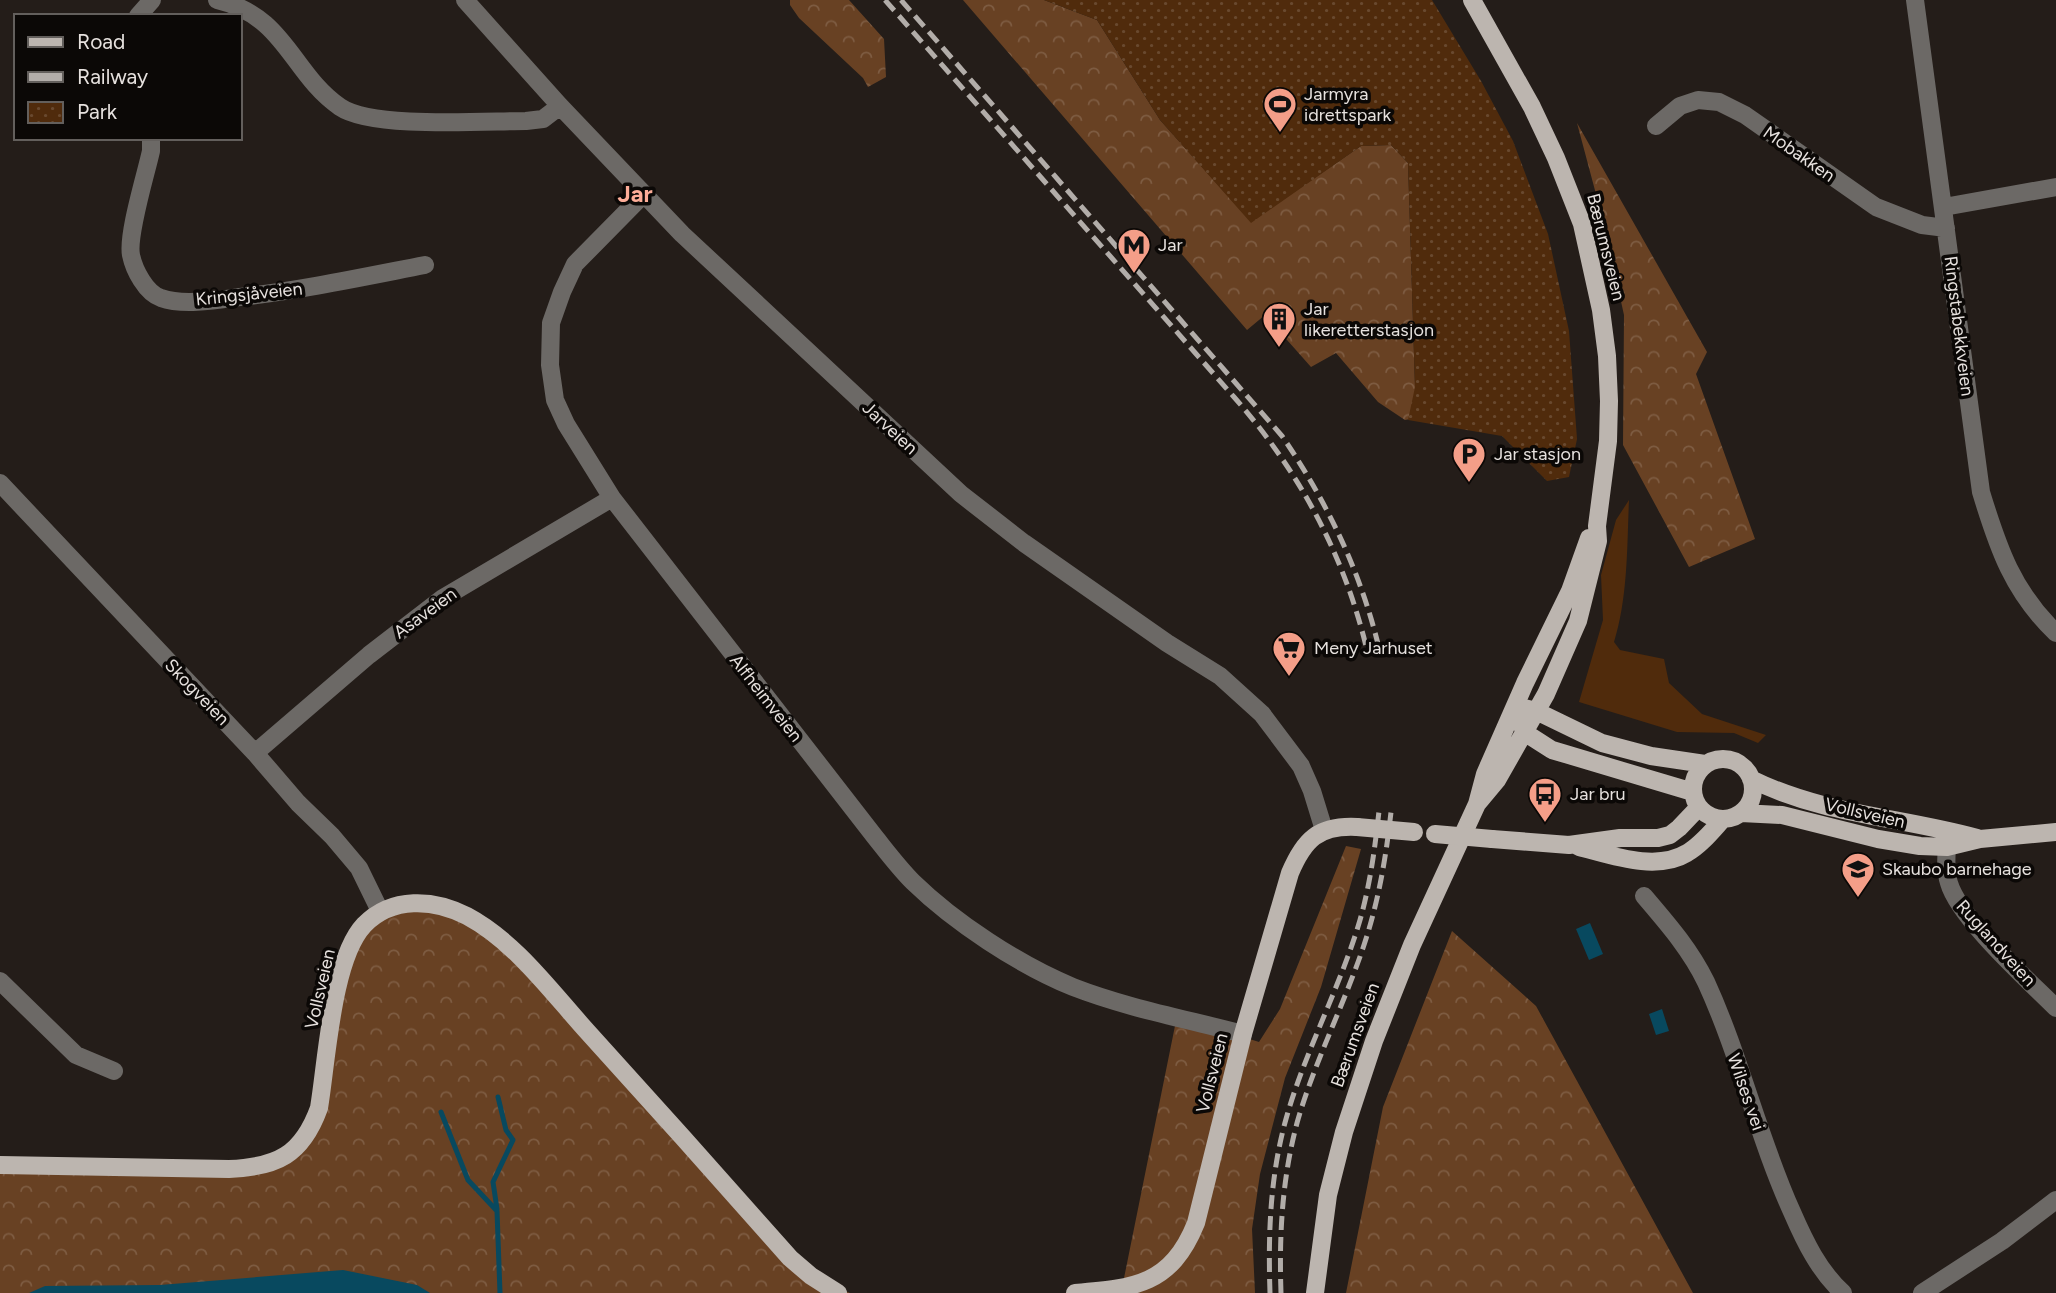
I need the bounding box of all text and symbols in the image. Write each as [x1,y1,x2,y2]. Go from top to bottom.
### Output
legend [14,14,242,140]
text: Road [77,29,125,54]
text: Railway [77,64,148,89]
place label: Jarmyra idrettspark [1304,83,1392,126]
sports icon: Jarmyra idrettspark [1261,85,1299,134]
text: Park [77,99,118,124]
street label: Mobakken [1759,121,1839,187]
district label: Jar [617,179,653,208]
street label: Bærumsveien [1582,191,1630,303]
metro station icon: Jar [1115,226,1153,275]
place label: Jar [1158,234,1183,256]
street label: Ringstabekkveien [1939,255,1979,397]
street label: Kringsjåveien [195,277,303,311]
place label: Jar likeretterstasjon [1304,298,1434,341]
building icon: Jar likeretterstasjon [1260,300,1298,349]
street label: Jarveien [858,397,922,459]
parking icon: Jar stasjon [1450,435,1488,484]
place label: Jar stasjon [1494,443,1581,465]
street label: Asaveien [389,583,461,643]
supermarket icon: Meny Jarhuset [1270,629,1308,678]
place label: Meny Jarhuset [1314,637,1433,659]
street label: Alfheimveien [725,650,807,746]
street label: Skogveien [160,654,234,730]
bus stop icon: Jar bru [1526,775,1564,824]
place label: Jar bru [1570,783,1626,805]
street label: Vollsveien [1823,793,1907,833]
school or university icon: Skaubo barnehage [1839,850,1877,899]
place label: Skaubo barnehage [1882,858,2032,880]
street label: Ruglandveien [1951,895,2041,991]
street label: Vollsveien [300,947,340,1031]
street label: Bærumsveien [1326,980,1384,1090]
street label: Vollsveien [1191,1031,1233,1115]
street label: Wilses vei [1723,1051,1769,1133]

